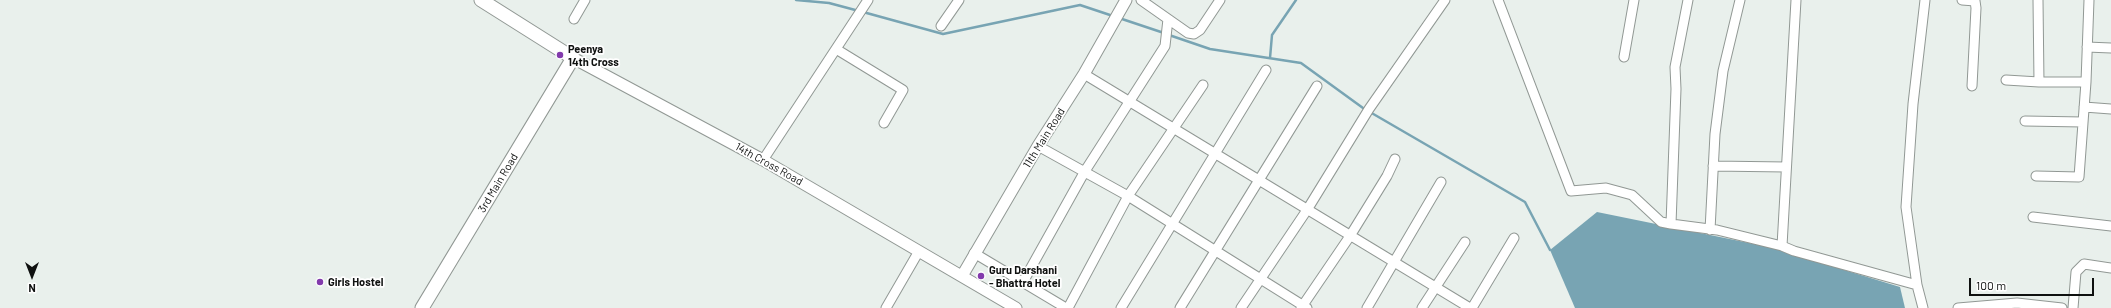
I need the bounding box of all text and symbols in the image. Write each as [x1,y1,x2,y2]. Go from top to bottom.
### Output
place label: Peenya 14th Cross [568,42,619,68]
marker: Peenya 14th Cross [555,50,565,60]
street label: 11th Main Road [1020,105,1068,171]
street label: 14th Cross Road [733,140,805,188]
street label: 3rd Main Road [475,151,521,215]
north arrow [12,256,52,296]
place label: Guru Darshani - Bhattra Hotel [989,263,1060,289]
scale bar [1971,270,2096,296]
marker: Guru Darshani - Bhattra Hotel [976,271,986,281]
place label: Girls Hostel [328,275,383,289]
marker: Girls Hostel [315,277,325,287]
text: 100 m [1976,278,2006,292]
text: N [28,282,36,295]

